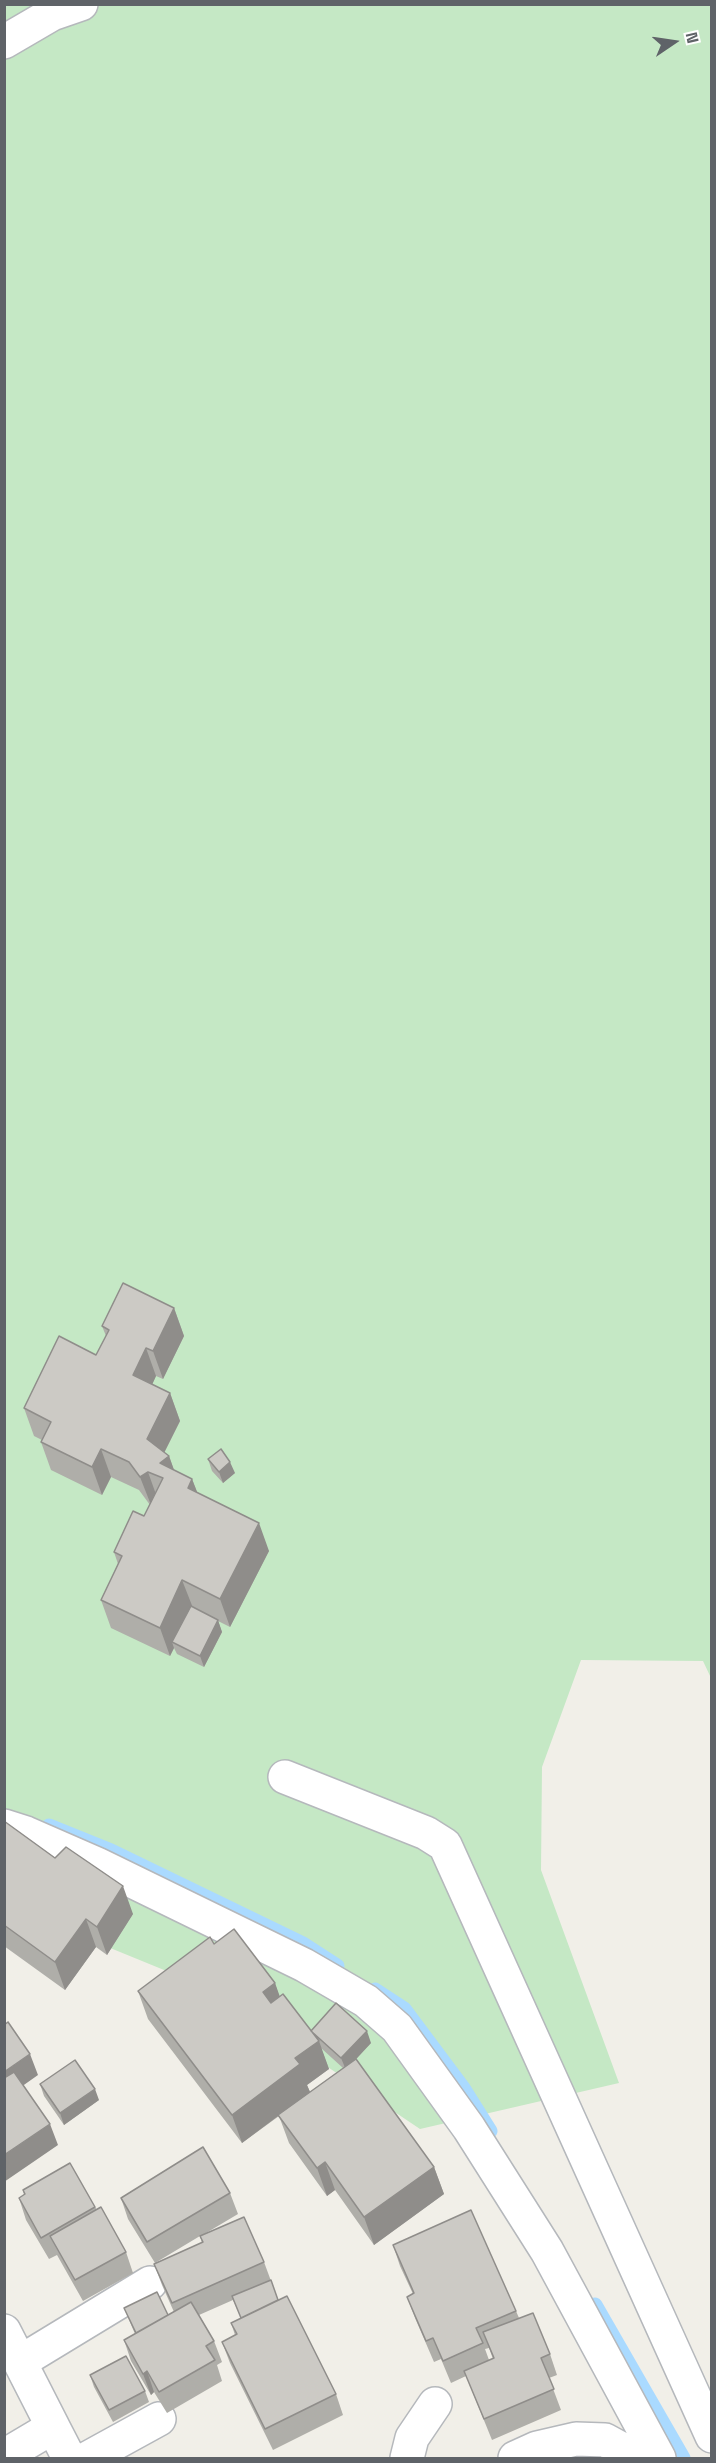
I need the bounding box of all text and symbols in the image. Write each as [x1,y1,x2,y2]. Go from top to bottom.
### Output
north arrow [644,12,704,72]
text: N [681,30,703,45]

